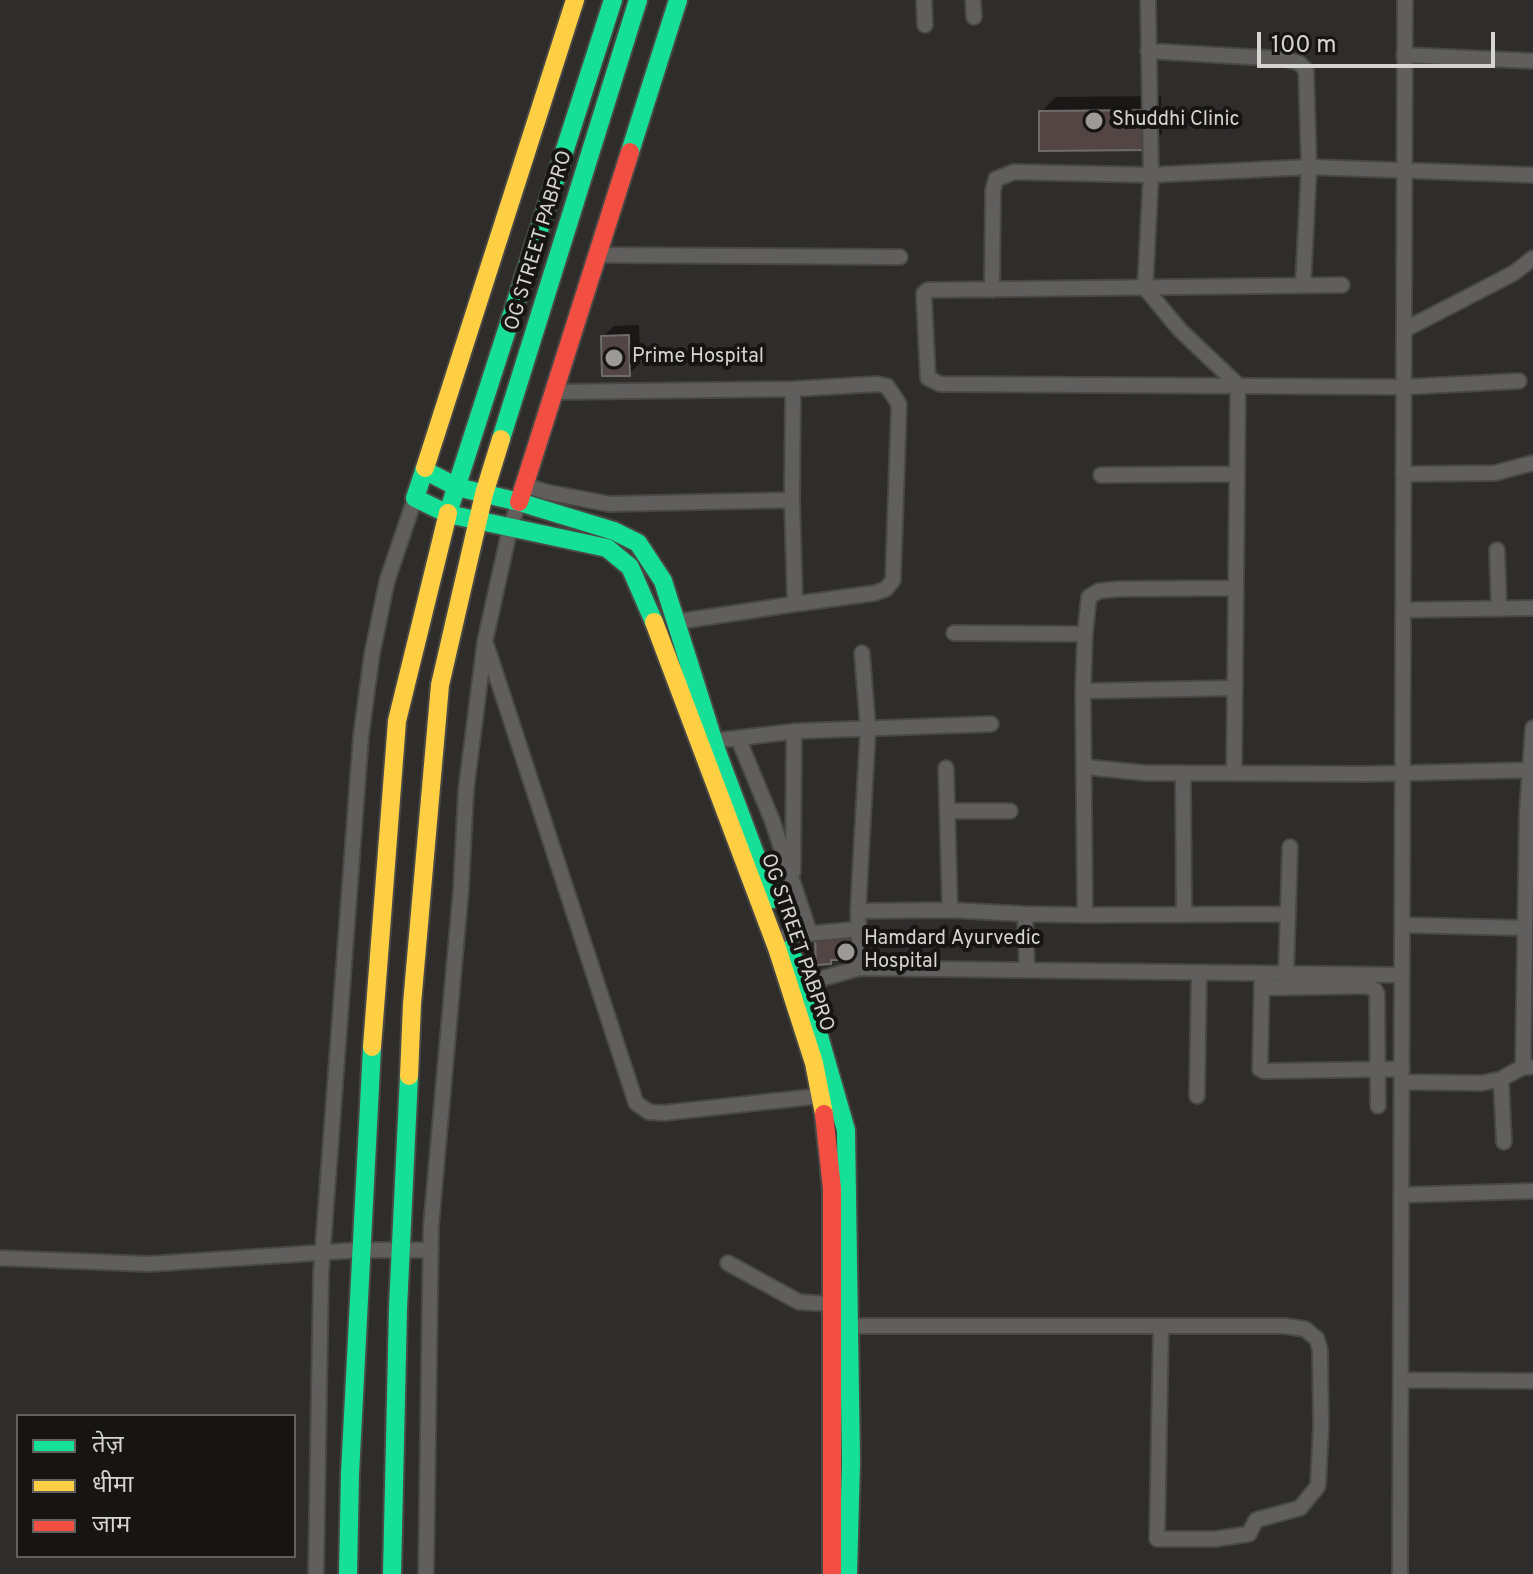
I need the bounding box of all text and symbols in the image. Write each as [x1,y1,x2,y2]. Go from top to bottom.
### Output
scale bar [1261,16,1499,66]
text: 100 m [1271,31,1337,61]
place label: Shuddhi Clinic [1112,109,1240,133]
marker: Shuddhi Clinic [1083,110,1105,132]
street label: OG STREET PABPRO [501,148,579,334]
place label: Prime Hospital [632,346,764,370]
marker: Prime Hospital [603,347,625,369]
street label: OG STREET PABPRO [754,851,838,1035]
place label: Hamdard Ayurvedic Hospital [864,928,1041,975]
marker: Hamdard Ayurvedic Hospital [835,941,857,963]
legend [16,1414,296,1558]
text: तेज़ [92,1431,124,1461]
text: धीमा [92,1471,134,1501]
text: जाम [92,1511,130,1541]

